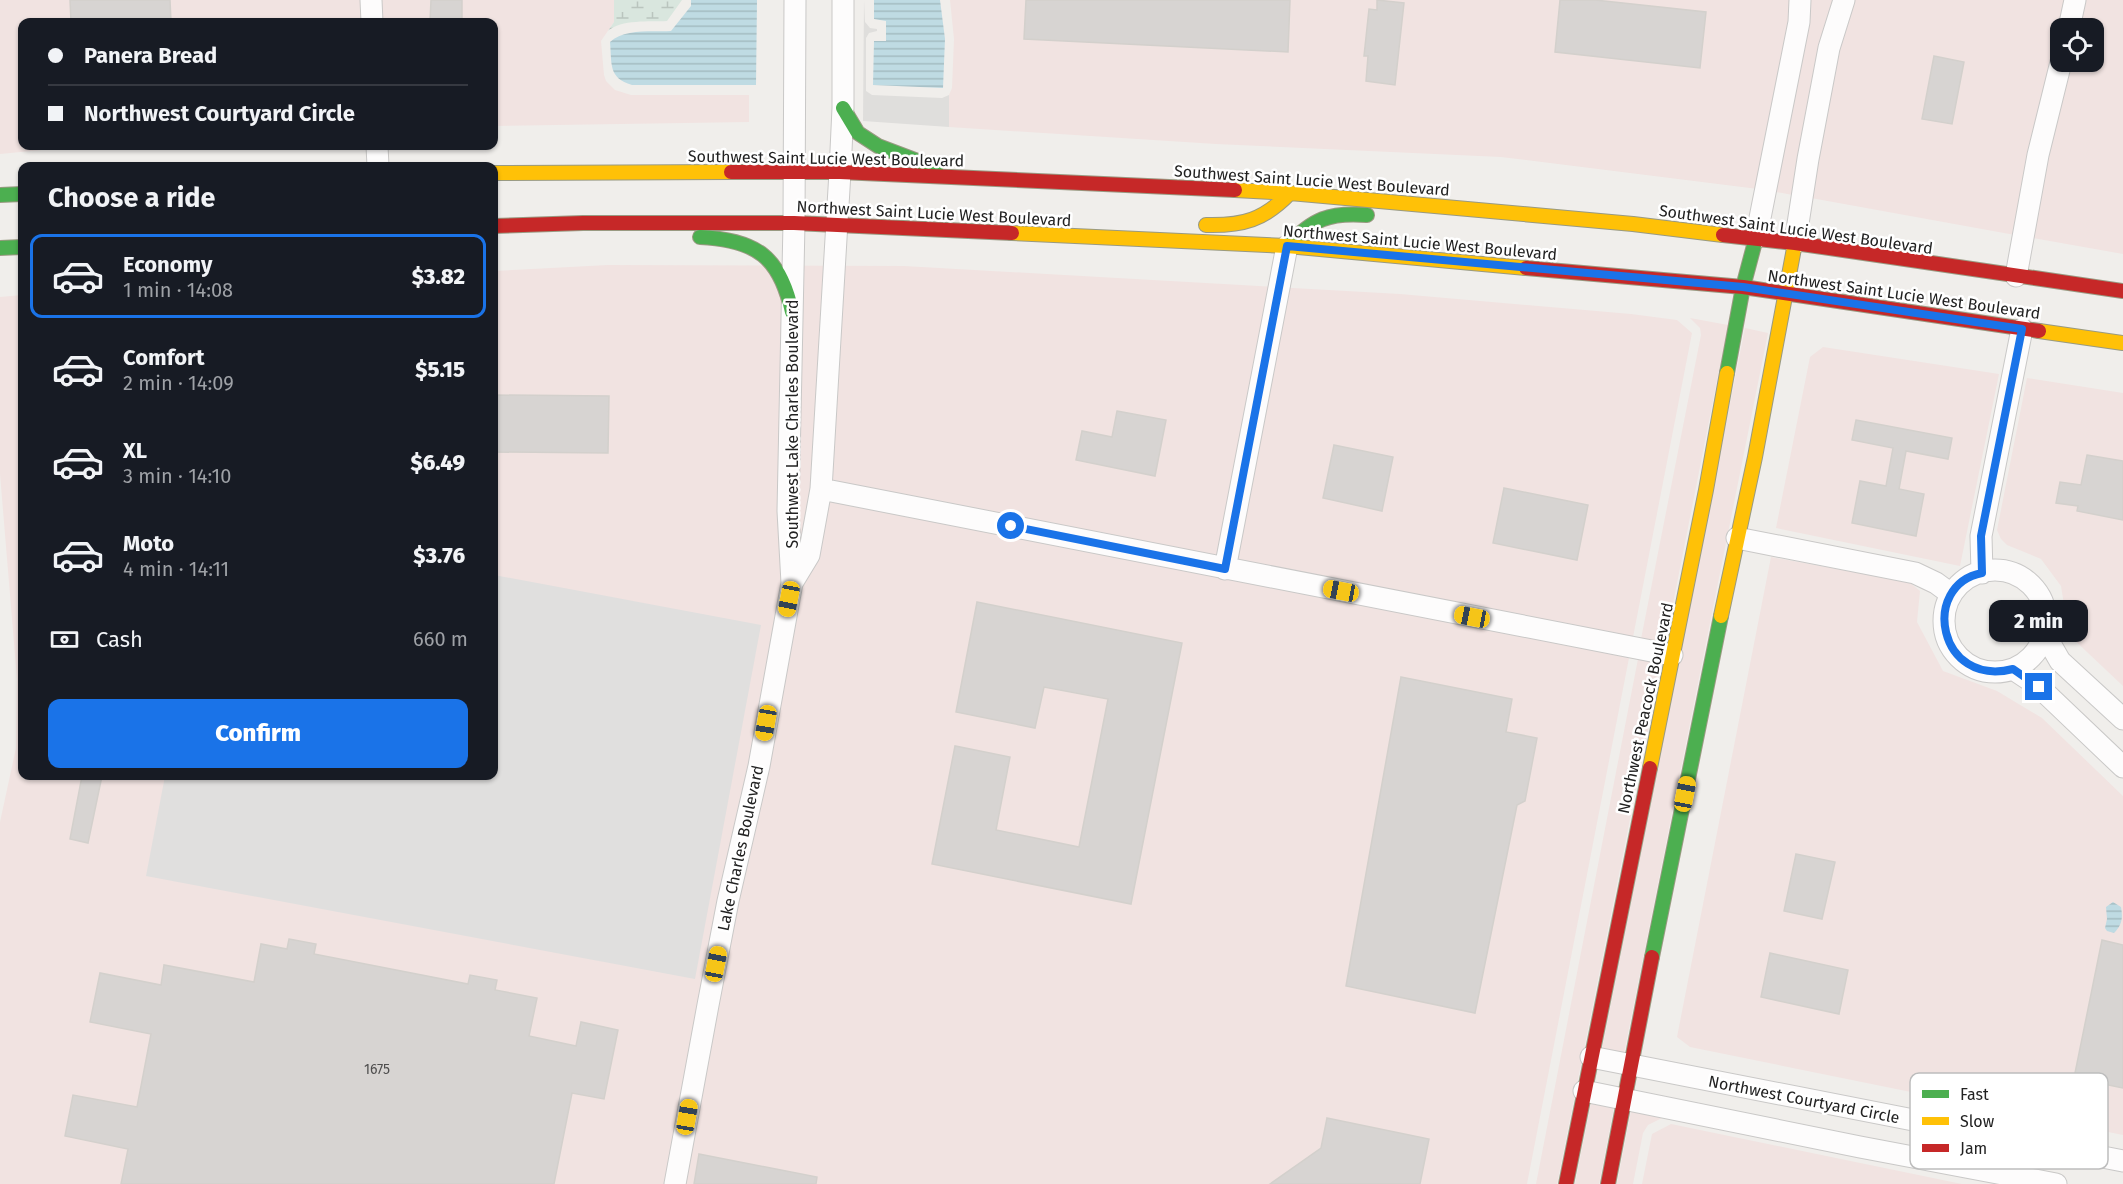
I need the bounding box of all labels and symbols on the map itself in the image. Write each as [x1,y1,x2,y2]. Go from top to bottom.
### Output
street label: Southwest Saint Lucie West Boulevard [688,147,964,170]
street label: Southwest Saint Lucie West Boulevard [1174,161,1450,200]
street label: Northwest Saint Lucie West Boulevard [796,197,1072,230]
street label: Southwest Saint Lucie West Boulevard [1658,201,1934,258]
street label: Northwest Saint Lucie West Boulevard [1282,221,1558,264]
street label: Northwest Saint Lucie West Boulevard [1766,266,2042,323]
street label: Southwest Lake Charles Boulevard [783,299,802,549]
route start [997,512,1024,539]
car [1322,579,1360,603]
car [777,580,801,618]
callout: 2 min [1990,600,2088,642]
street label: Northwest Peacock Boulevard [1614,601,1677,815]
car [1453,605,1491,629]
route end [2025,673,2052,700]
car [754,704,778,742]
street label: Lake Charles Boulevard [714,764,767,933]
car [1673,775,1697,813]
car [704,945,728,983]
house number: 1675 [364,1061,390,1078]
street label: Northwest Courtyard Circle [1707,1072,1901,1127]
legend [1910,1073,2108,1169]
text: Fast [1960,1085,1989,1104]
car [675,1098,699,1136]
text: Slow [1960,1112,1995,1131]
text: Jam [1960,1139,1987,1158]

